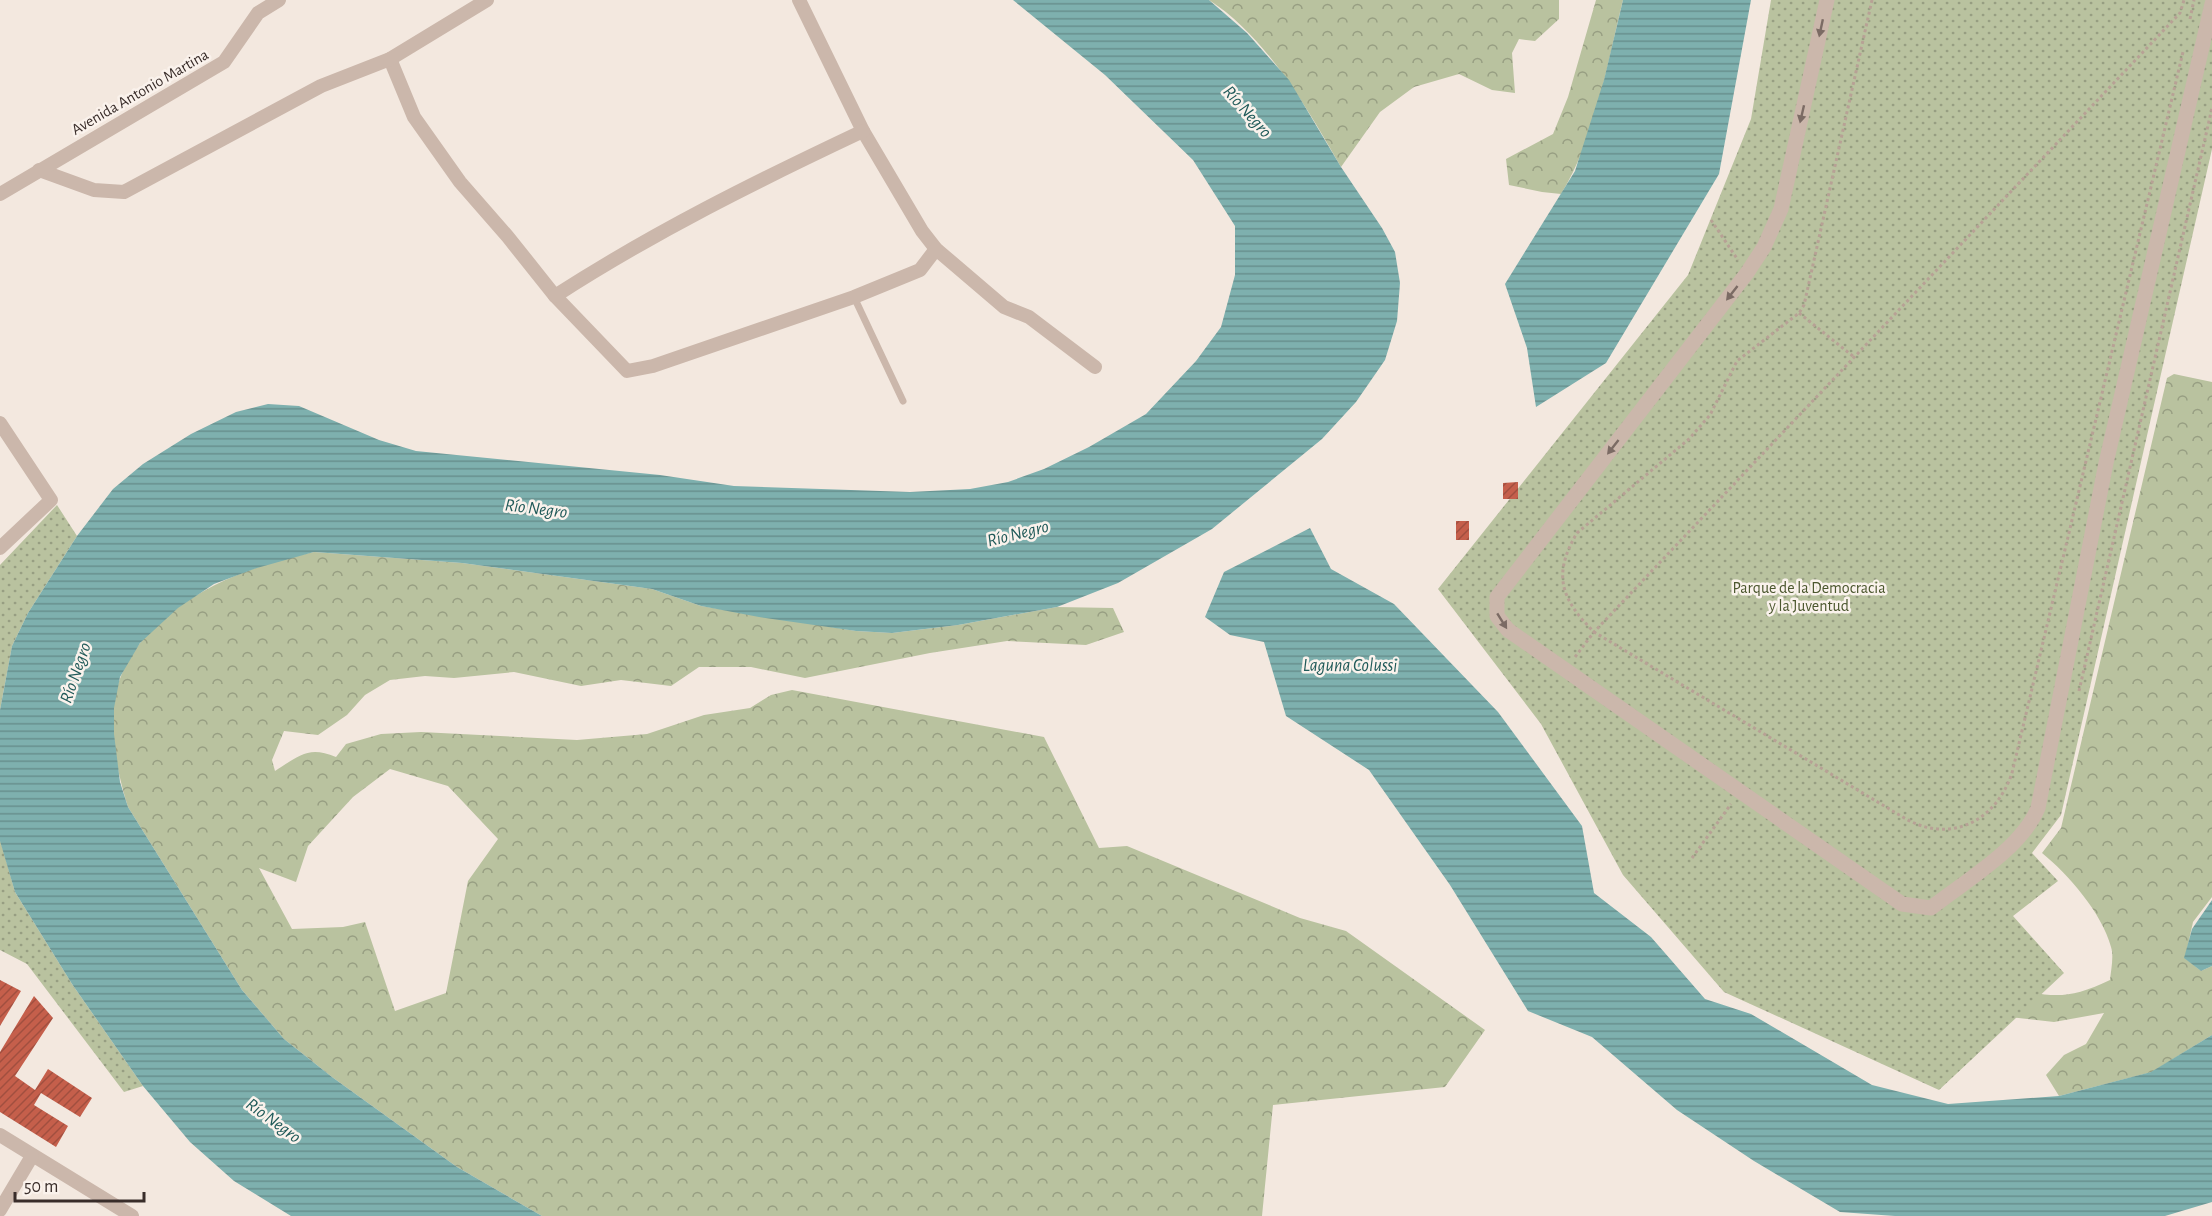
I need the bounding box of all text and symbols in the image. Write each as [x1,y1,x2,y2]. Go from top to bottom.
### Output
one-way arrow [1816,19,1825,38]
street label: Avenida Antonio Martina [69,46,211,138]
water label: Río Negro [1219,83,1275,141]
one-way arrow [1797,104,1807,123]
one-way arrow [1726,284,1738,300]
one-way arrow [1606,439,1619,455]
water label: Río Negro [504,496,568,522]
water label: Río Negro [985,518,1051,550]
park label: Parque de la Democracia y la Juventud [1732,580,1886,615]
one-way arrow [1497,613,1508,630]
water label: Río Negro [57,640,95,706]
water label: Laguna Colussi [1303,657,1397,675]
water label: Río Negro [242,1095,304,1147]
scale bar [15,1165,144,1203]
text: 50 m [24,1178,58,1196]

